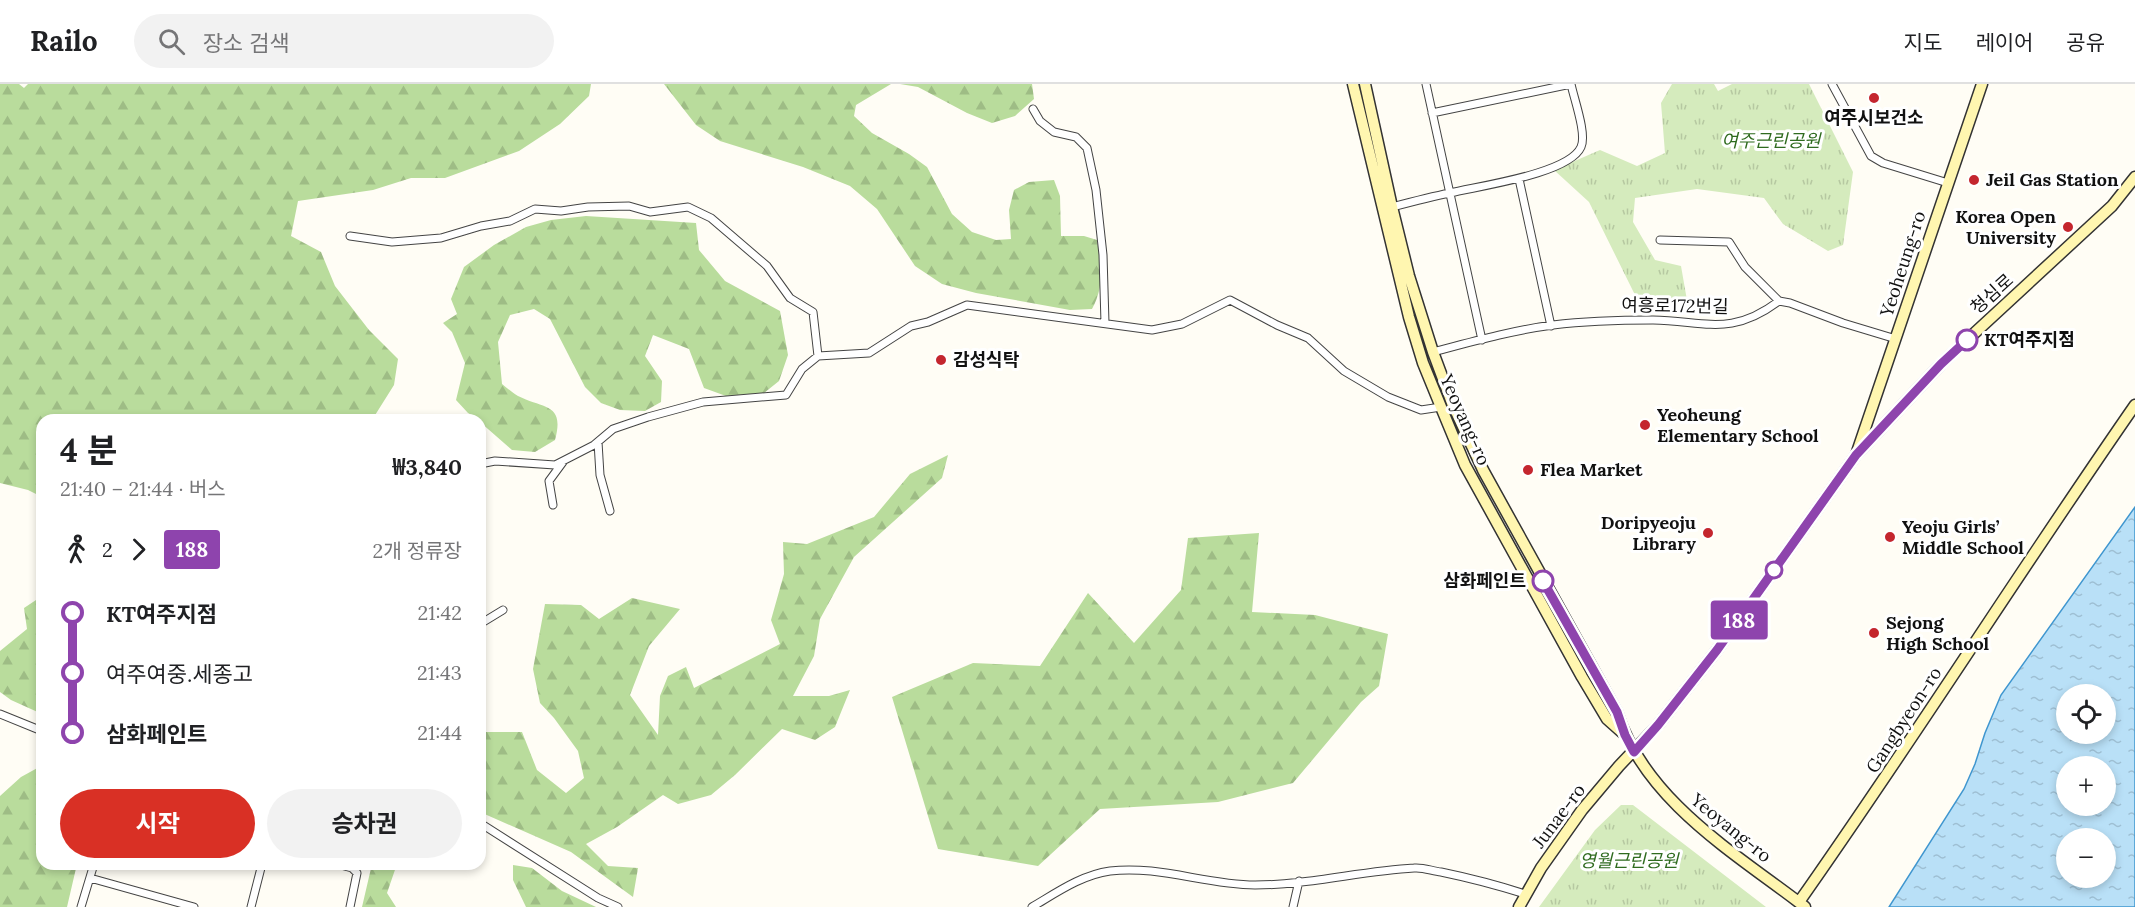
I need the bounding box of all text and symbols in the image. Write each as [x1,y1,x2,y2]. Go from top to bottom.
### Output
search box [134,14,554,68]
text: Railo [30,23,98,59]
icon: search [155,25,188,58]
text: 장소 검색 [203,29,289,57]
text: 지도 [1904,29,1942,56]
text: 레이어 [1975,29,2033,56]
text: 공유 [2066,29,2105,56]
marker: 여주시보건소 [1867,91,1881,105]
place label: 여주시보건소 [1824,106,1924,129]
park label: 여주근린공원 [1721,129,1822,152]
place label: Jeil Gas Station [1986,168,2119,191]
marker: Jeil Gas Station [1967,173,1981,187]
place label: Korea Open University [1955,205,2057,249]
street label: Yeoheung-ro [1874,208,1930,321]
marker: Korea Open University [2061,220,2075,234]
street label: 청심로 [1966,268,2018,319]
street label: 여흥로172번길 [1621,293,1729,318]
place label: KT여주지점 [1984,328,2075,351]
marker: KT여주지점 [1956,329,1978,351]
place label: 감성식탁 [953,348,1020,371]
marker: 감성식탁 [934,353,948,367]
street label: Yeoyang-ro [1435,370,1496,469]
place label: Yeoheung Elementary School [1657,403,1819,447]
marker: Yeoheung Elementary School [1638,418,1652,432]
text: 4 분 [60,429,117,471]
text: ₩3,840 [393,453,462,481]
place label: Flea Market [1540,458,1643,481]
marker: Flea Market [1521,463,1535,477]
text: 21:40 – 21:44 · 버스 [60,476,226,501]
place label: Doripyeoju Library [1601,511,1696,555]
place label: Yeoju Girls’ Middle School [1902,515,2024,559]
marker: Doripyeoju Library [1701,526,1715,540]
marker: Yeoju Girls’ Middle School [1883,530,1897,544]
icon: walk [60,533,93,566]
icon: forward [122,533,155,566]
text: 188 [176,536,208,563]
text: 2 [102,537,113,562]
text: 2개 정류장 [372,538,462,563]
unlabelled marker [1765,561,1783,579]
place label: 삼화페인트 [1443,569,1526,592]
marker: 삼화페인트 [1532,570,1554,592]
text: KT여주지점 [106,600,217,628]
text: 21:42 [417,600,462,625]
line badge: 188 [1704,600,1774,640]
text: 188 [1723,607,1755,634]
place label: Sejong High School [1886,611,1990,655]
marker: Sejong High School [1867,626,1881,640]
text: 여주여중.세종고 [106,660,253,688]
text: 21:43 [417,660,462,685]
street label: Gangbyeon-ro [1861,662,1946,777]
map controls [2056,684,2116,888]
button: locate [2056,684,2116,744]
text: 삼화페인트 [106,720,207,748]
text: 21:44 [417,720,462,745]
button: + [2056,756,2116,816]
street label: Junae-ro [1526,779,1590,853]
street label: Yeoyang-ro [1686,787,1776,867]
button: 시작 [60,789,255,858]
button: 승차권 [267,789,462,858]
button: − [2056,828,2116,888]
park label: 영월근린공원 [1579,849,1680,872]

